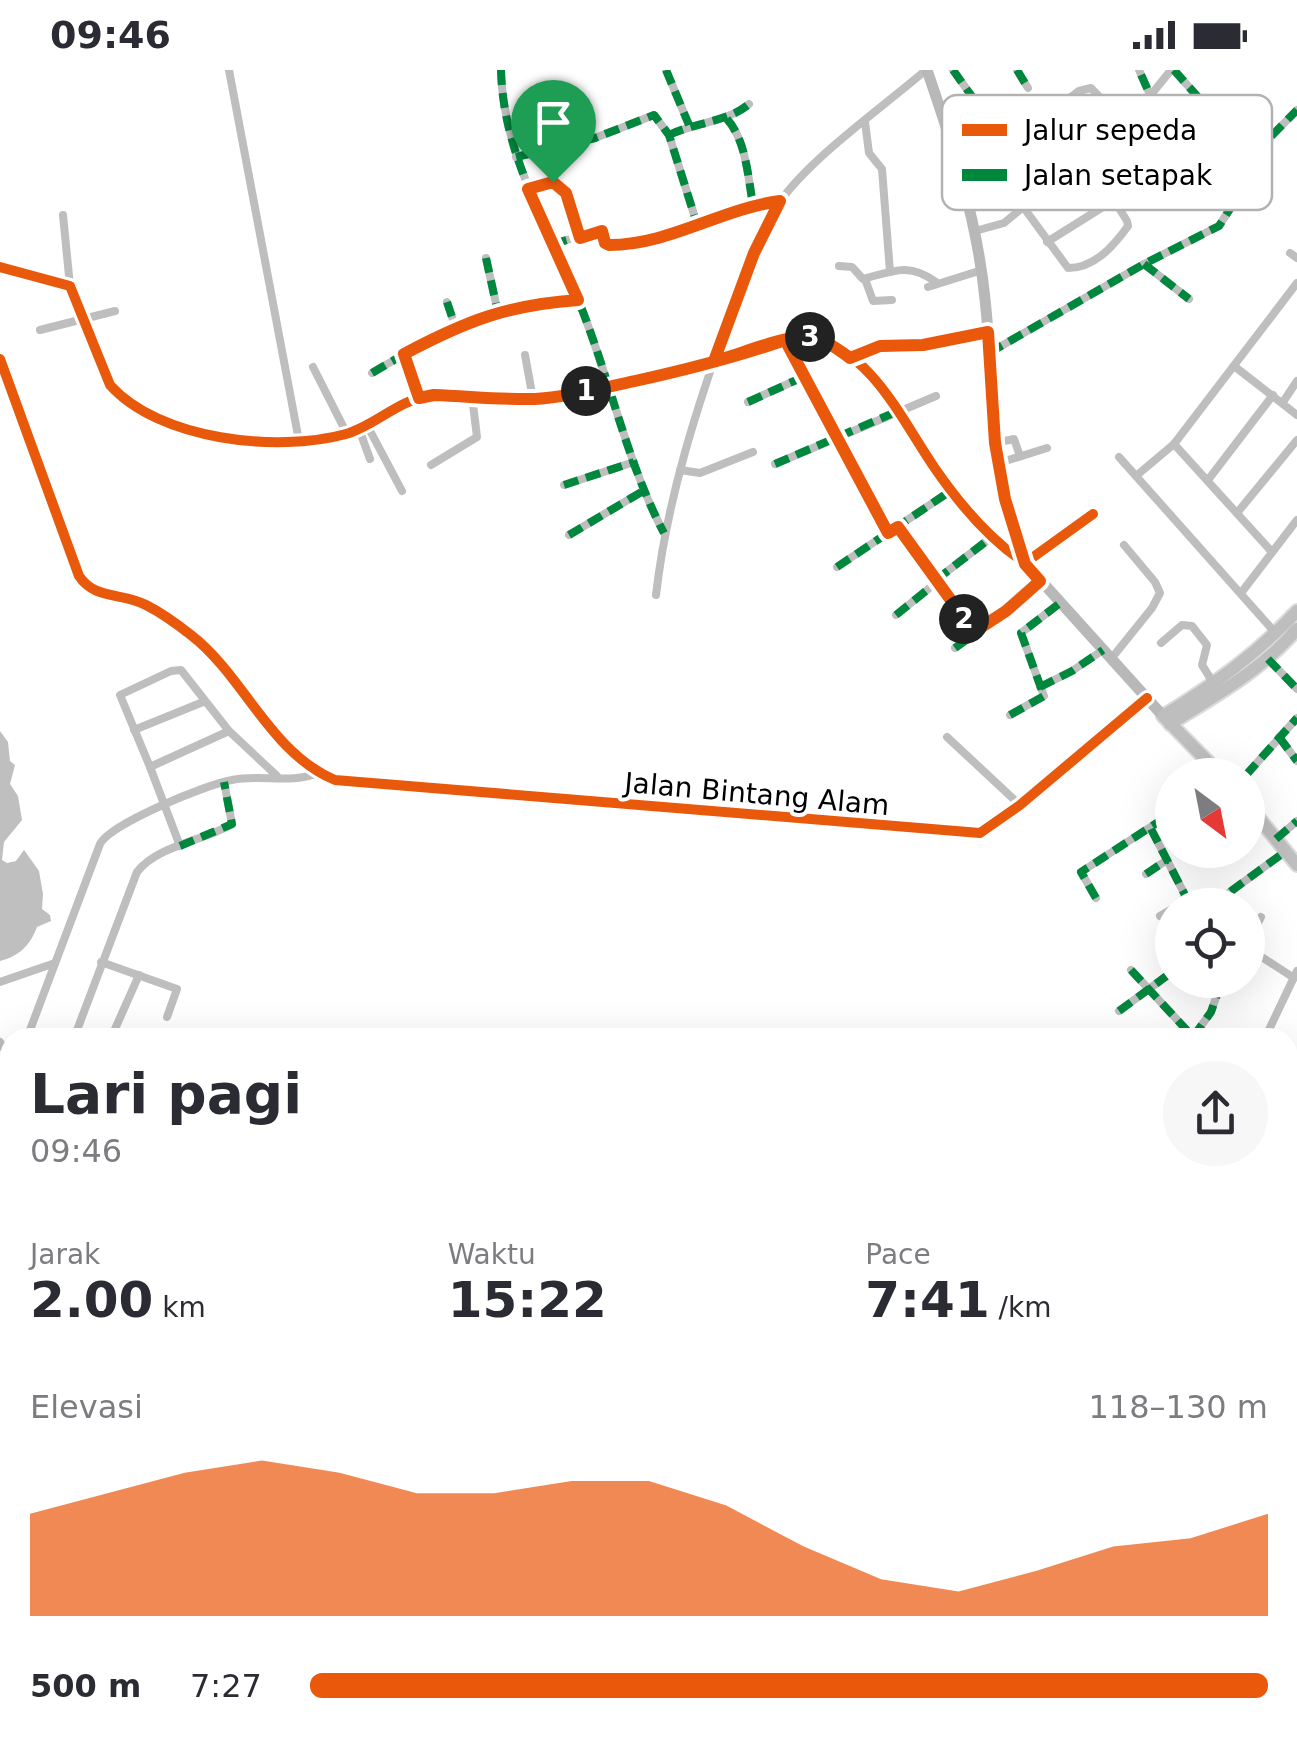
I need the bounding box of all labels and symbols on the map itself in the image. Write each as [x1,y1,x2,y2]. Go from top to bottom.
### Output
pin [511,80,596,183]
legend [942,95,1272,210]
text: Jalur sepeda [1022,114,1197,147]
text: Jalan setapak [1022,159,1213,192]
pin: 3 [785,312,835,362]
pin: 1 [561,366,611,416]
pin: 2 [939,594,989,644]
north arrow [1155,758,1265,868]
street label: Jalan Bintang Alam [621,766,891,822]

